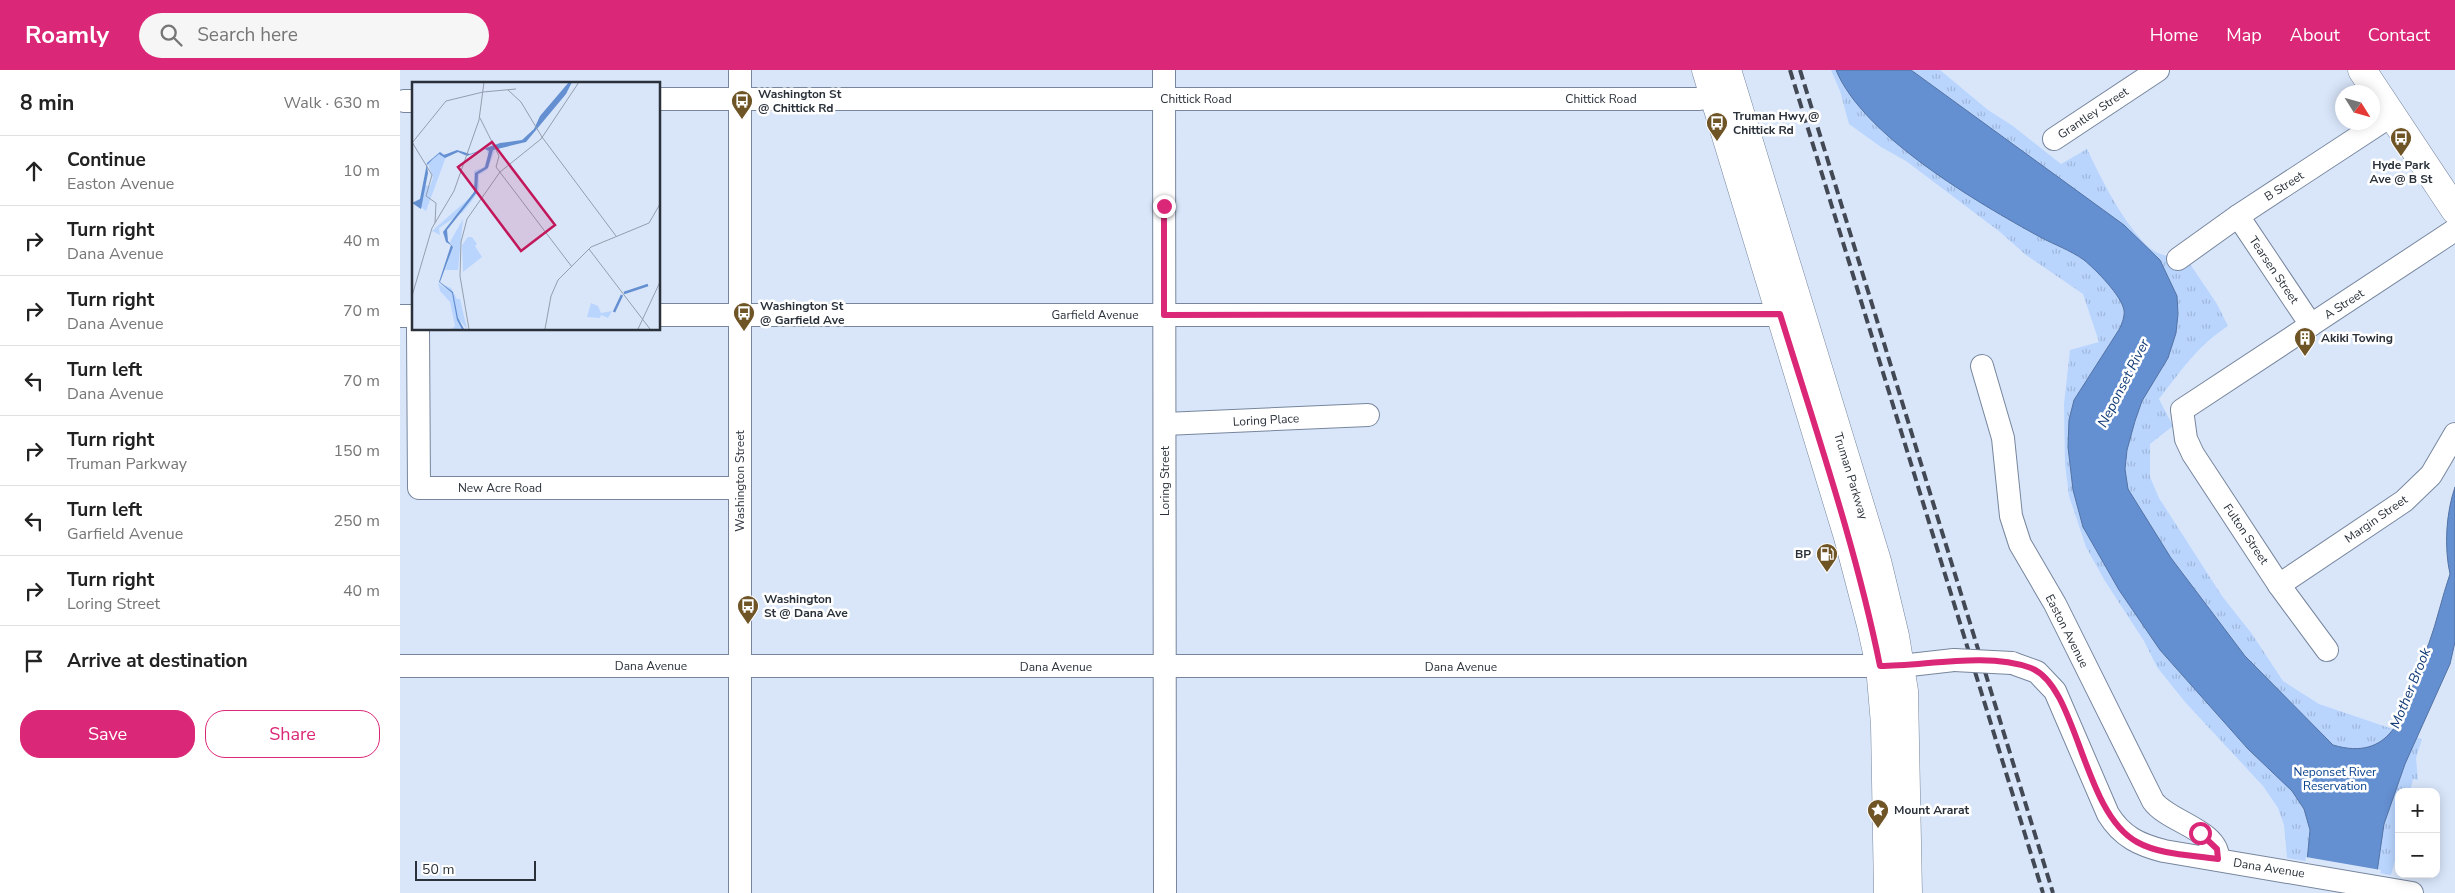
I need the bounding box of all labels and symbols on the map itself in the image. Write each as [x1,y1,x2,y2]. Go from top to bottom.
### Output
inset map [412,82,660,330]
street label: Grantley Street [2054,83,2132,143]
north arrow [2335,85,2380,130]
place label: Washington St @ Chittick Rd [758,86,842,116]
bus stop icon: Washington St @ Chittick Rd [730,89,754,120]
street label: Chittick Road [1160,91,1232,107]
street label: Chittick Road [1565,91,1637,107]
place label: Truman Hwy @ Chittick Rd [1733,108,1819,138]
bus stop icon: Truman Hwy @ Chittick Rd [1705,111,1729,142]
bus stop icon: Hyde Park Ave @ B St [2389,126,2413,157]
place label: Hyde Park Ave @ B St [2370,157,2433,187]
street label: B Street [2261,167,2307,205]
route end [1153,195,1176,218]
street label: Tearsen Street [2246,233,2303,307]
street label: A Street [2321,285,2368,323]
place label: Washington St @ Garfield Ave [760,298,845,328]
bus stop icon: Washington St @ Garfield Ave [732,301,756,332]
street label: Garfield Avenue [1051,307,1139,323]
building icon: Akiki Towing [2293,326,2317,357]
place label: Akiki Towing [2321,330,2393,346]
water label: Neponset River [2093,335,2154,431]
street label: Loring Place [1232,410,1300,430]
street label: Washington Street [732,429,748,532]
street label: Truman Parkway [1830,431,1872,522]
street label: Loring Street [1157,445,1173,516]
street label: New Acre Road [458,480,542,496]
street label: Margin Street [2341,491,2411,547]
street label: Fulton Street [2220,500,2273,568]
fuel station icon: BP [1815,542,1839,573]
place label: BP [1795,546,1811,562]
place label: Washington St @ Dana Ave [764,591,848,621]
street label: Easton Avenue [2042,591,2092,671]
bus stop icon: Washington St @ Dana Ave [736,594,760,625]
water label: Mother Brook [2386,644,2436,731]
street label: Dana Avenue [615,658,687,674]
street label: Dana Avenue [1020,659,1092,675]
street label: Dana Avenue [1425,659,1497,675]
park label: Neponset River Reservation [2294,764,2377,794]
place icon: Mount Ararat [1866,798,1890,829]
place label: Mount Ararat [1894,802,1969,818]
route start [2189,822,2212,845]
street label: Dana Avenue [2232,854,2306,882]
scale bar [415,858,536,881]

